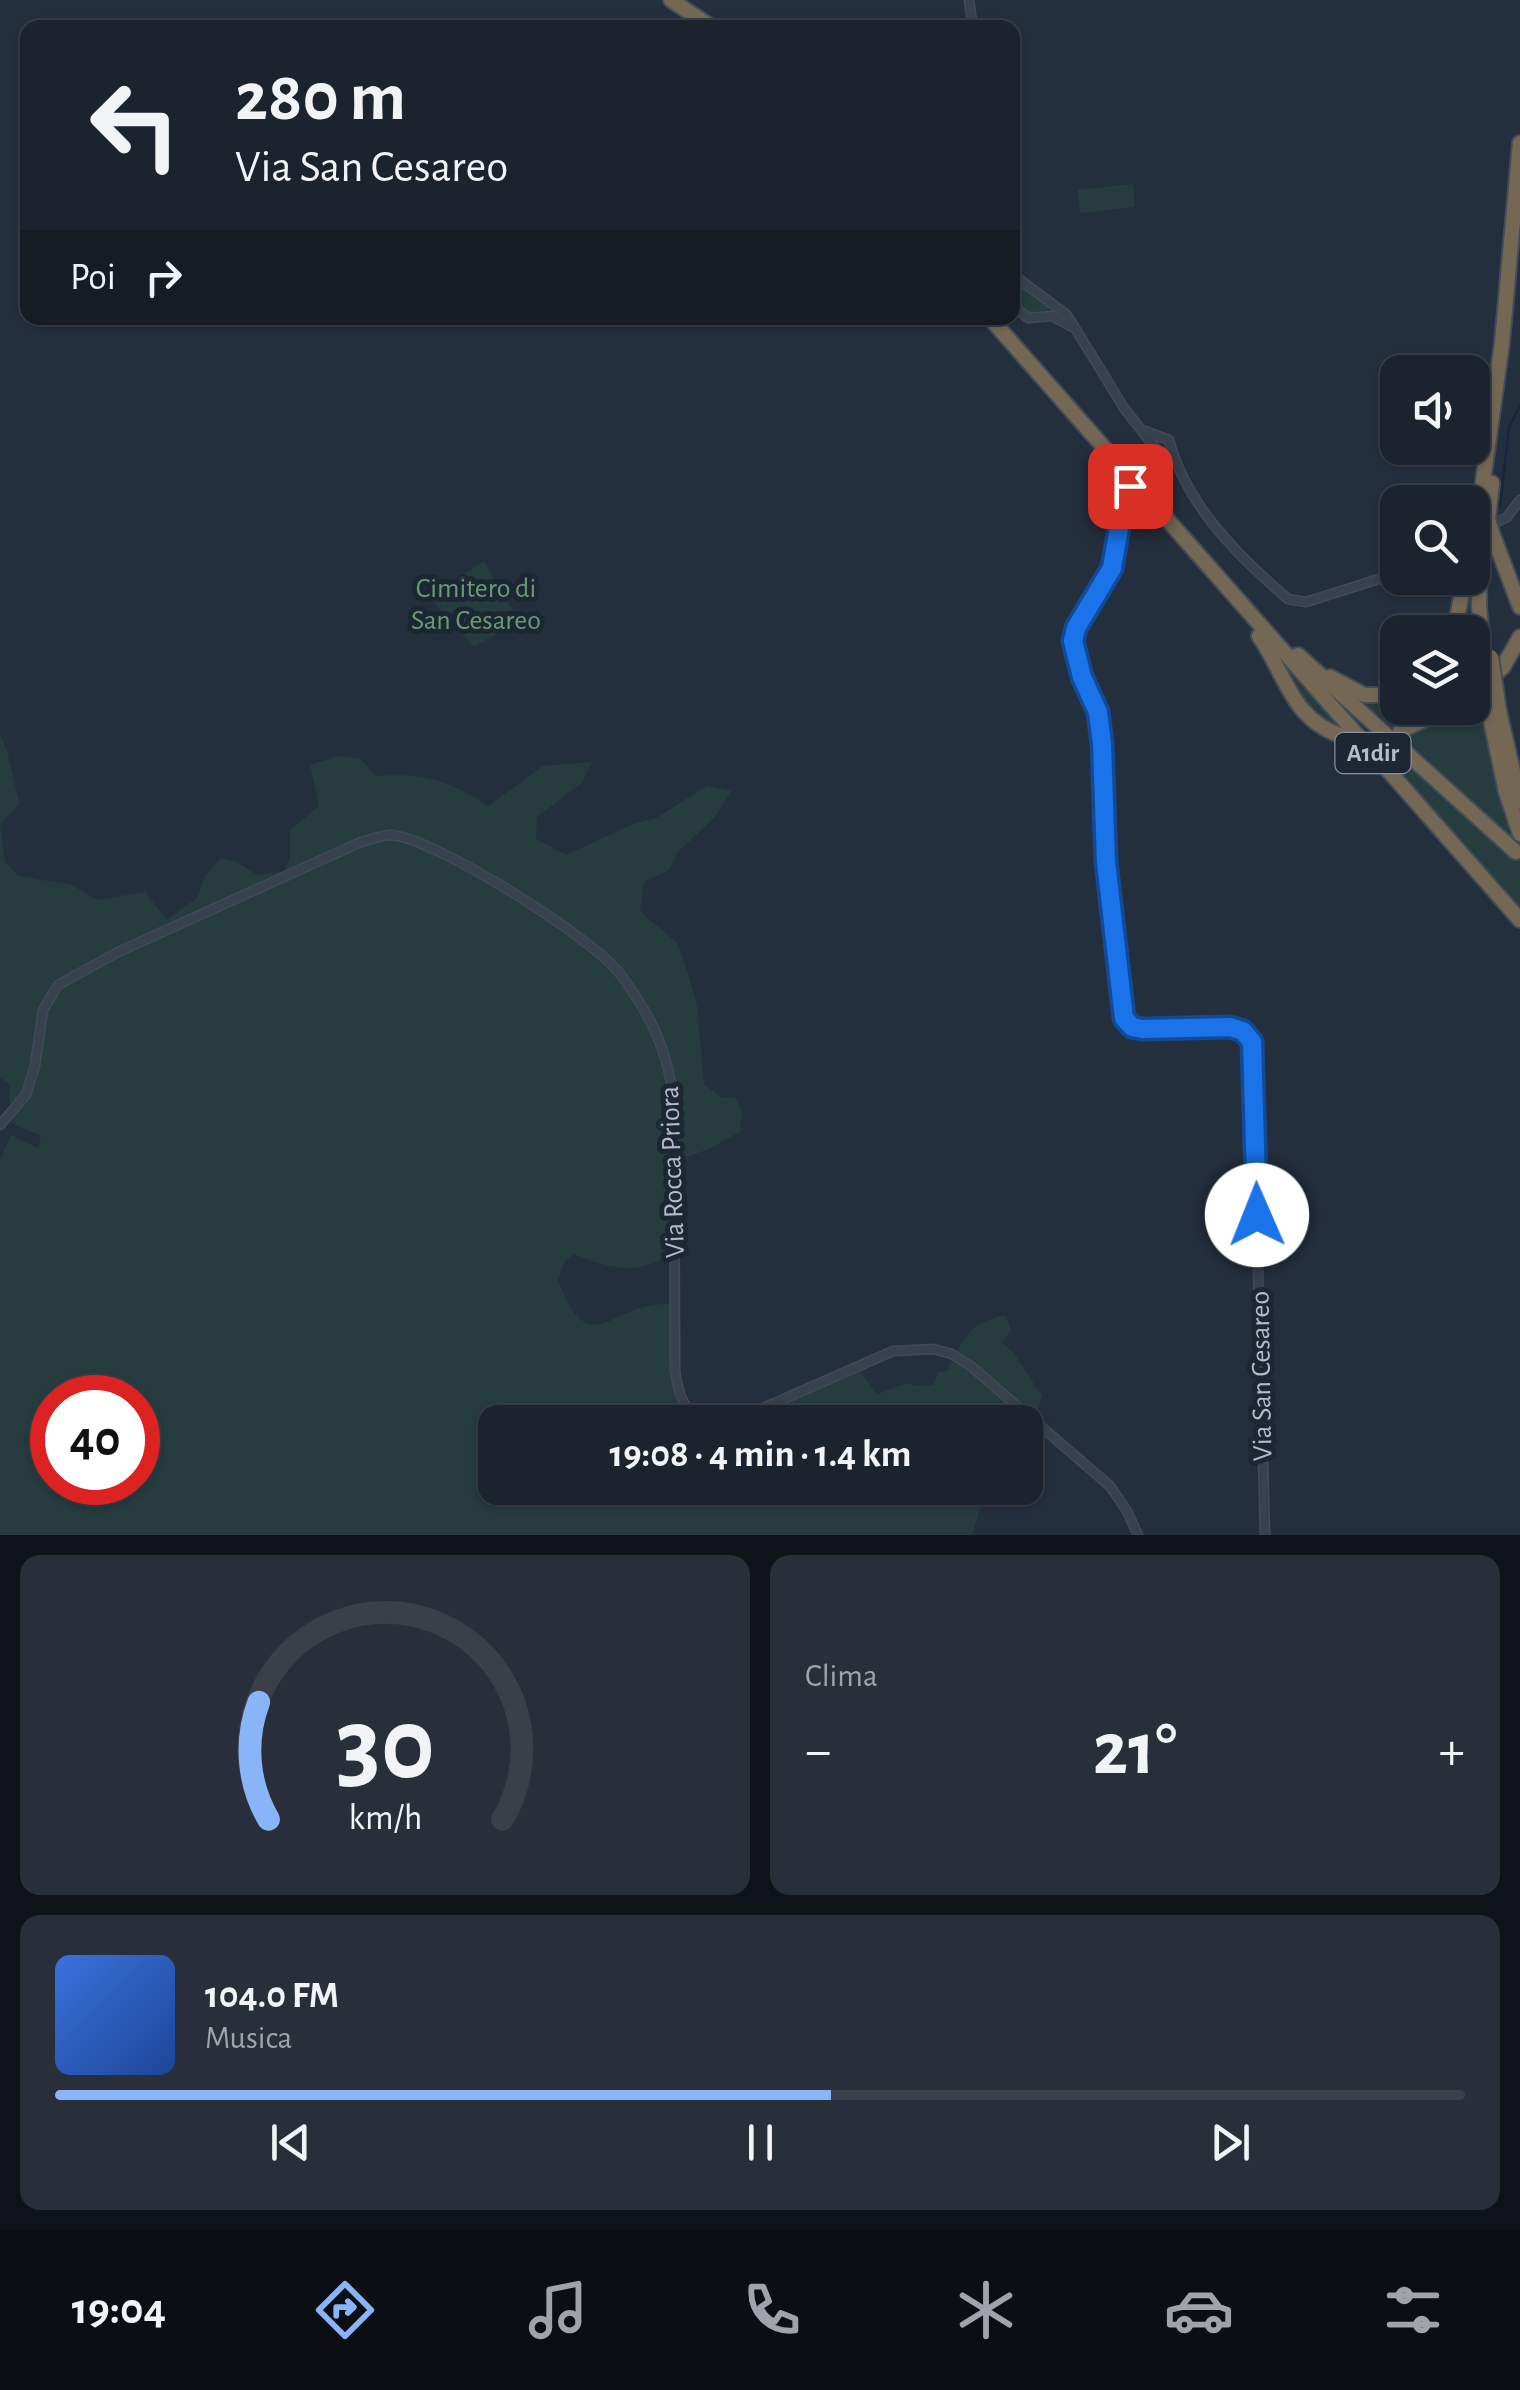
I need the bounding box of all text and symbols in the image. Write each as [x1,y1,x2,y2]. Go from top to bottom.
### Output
icon: left [70,60,200,190]
text: 280 m [235,63,406,133]
text: Via San Cesareo [235,145,508,190]
icon: right [136,250,191,305]
text: Poi [70,259,116,297]
map controls [1380,355,1490,725]
button: sound [1380,355,1490,465]
pin [1088,444,1173,529]
icon: arrive [1103,459,1158,514]
button: search [1380,485,1490,595]
park label: Cimitero di San Cesareo [411,575,541,635]
button: layers [1380,615,1490,725]
road number: A1dir [1336,733,1410,773]
street label: Via Rocca Priora [656,1085,690,1259]
position arrow [1205,1163,1309,1267]
street label: Via San Cesareo [1247,1291,1277,1461]
speed limit sign: 40 [30,1375,160,1505]
text: 19:08 · 4 min · 1.4 km [610,1436,911,1474]
text: Clima [805,1660,878,1692]
text: 30 [335,1694,435,1798]
text: 21° [1093,1713,1177,1788]
text: − [805,1724,831,1779]
text: + [1439,1724,1465,1779]
text: km/h [348,1800,422,1836]
text: 104.0 FM [205,1977,339,2015]
text: Musica [205,2022,292,2054]
icon: previous [263,2115,318,2170]
icon: pause [733,2115,788,2170]
icon: next [1203,2115,1258,2170]
icon: directions [310,2275,380,2345]
icon: music [523,2275,593,2345]
icon: phone [737,2275,807,2345]
icon: climate [951,2275,1021,2345]
icon: car [1164,2275,1234,2345]
icon: filters [1378,2275,1448,2345]
text: 19:04 [72,2287,166,2332]

